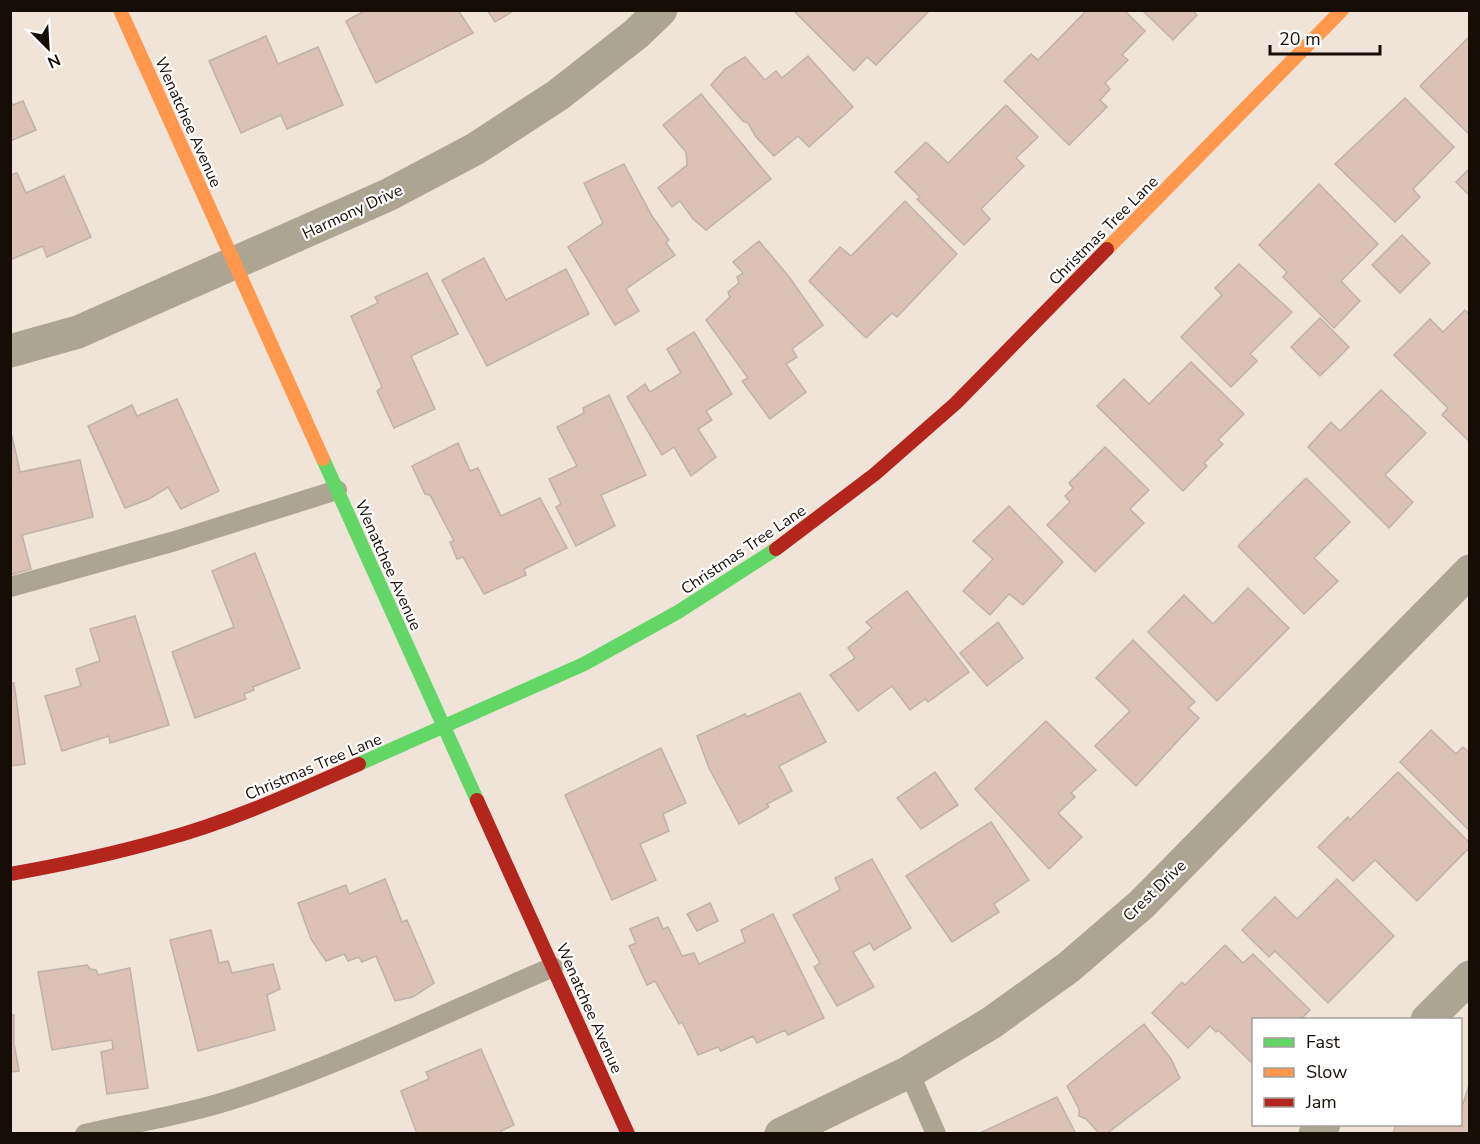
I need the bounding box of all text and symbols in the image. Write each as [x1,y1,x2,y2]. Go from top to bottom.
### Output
north arrow [18,18,78,78]
scale bar [1270,18,1380,56]
text: 20 m [1279,27,1321,51]
text: N [44,48,64,73]
street label: Wenatchee Avenue [149,54,227,191]
street label: Christmas Tree Lane [1044,171,1163,290]
street label: Harmony Drive [299,179,406,245]
street label: Wenatchee Avenue [349,497,427,634]
street label: Christmas Tree Lane [677,500,810,600]
street label: Christmas Tree Lane [242,728,385,806]
street label: Crest Drive [1118,855,1191,926]
street label: Wenatchee Avenue [550,940,628,1077]
legend [1252,1018,1462,1126]
text: Fast [1306,1030,1341,1054]
text: Slow [1306,1060,1347,1084]
text: Jam [1305,1090,1337,1114]

